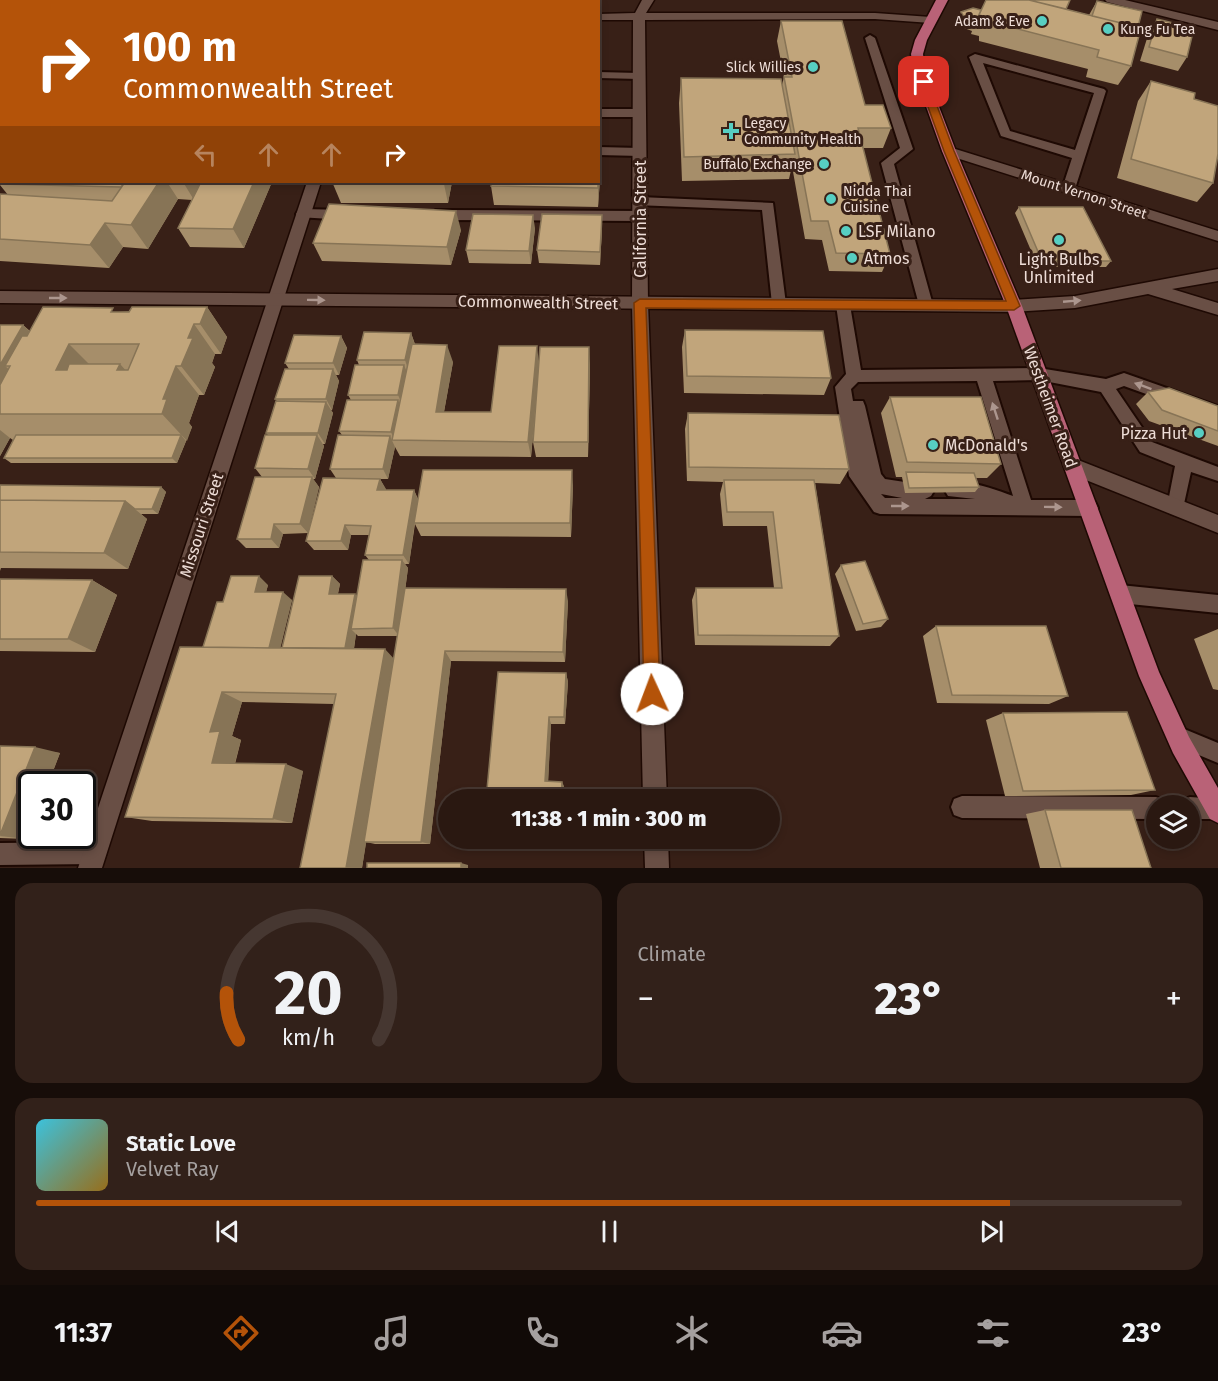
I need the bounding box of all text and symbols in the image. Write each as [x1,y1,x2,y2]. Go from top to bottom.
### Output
place label: Adam & Eve [955,13,1030,30]
marker: Adam & Eve [1035,14,1049,28]
place label: Kung Fu Tea [1120,21,1195,38]
text: 100 m [123,22,237,72]
marker: Kung Fu Tea [1101,22,1115,36]
icon: right [24,24,102,102]
pin [898,56,949,107]
place label: Slick Willies [726,59,801,76]
marker: Slick Willies [806,60,820,74]
icon: arrive [907,65,940,98]
text: Commonwealth Street [123,73,393,105]
place label: Legacy Community Health [744,115,861,148]
marker: Legacy Community Health [722,122,740,140]
icon: left [189,138,222,171]
icon: ahead [252,138,285,171]
icon: ahead [315,138,348,171]
icon: right [378,138,411,171]
place label: Buffalo Exchange [703,156,812,173]
marker: Buffalo Exchange [817,157,831,171]
street label: California Street [631,160,650,278]
street label: Mount Vernon Street [1019,166,1150,223]
place label: Nidda Thai Cuisine [843,183,912,216]
marker: Nidda Thai Cuisine [824,192,838,206]
place label: LSF Milano [858,222,936,241]
marker: LSF Milano [839,224,853,238]
marker: Light Bulbs Unlimited [1052,233,1066,247]
place label: Atmos [864,249,909,268]
place label: Light Bulbs Unlimited [1019,250,1099,287]
marker: Atmos [845,251,859,265]
street label: Commonwealth Street [458,292,618,313]
one-way arrow [49,293,68,302]
one-way arrow [307,295,326,305]
one-way arrow [1063,296,1082,306]
street label: Westheimer Road [1020,344,1081,470]
one-way arrow [1134,381,1152,390]
one-way arrow [989,402,999,420]
place label: Pizza Hut [1121,424,1187,443]
marker: Pizza Hut [1192,426,1206,440]
place label: McDonald's [945,436,1028,455]
marker: McDonald's [926,438,940,452]
street label: Missouri Street [176,470,227,580]
one-way arrow [891,501,910,511]
one-way arrow [1044,503,1063,512]
position arrow [620,662,684,726]
speed limit sign: 30 [18,771,96,849]
map controls [1146,795,1200,849]
button: layers [1146,795,1200,849]
text: 11:38 · 1 min · 300 m [511,805,707,832]
text: Climate [638,942,706,966]
text: 20 [274,956,343,1031]
text: 23° [875,972,945,1026]
text: − [638,979,654,1019]
text: + [1166,979,1182,1019]
text: km/h [282,1025,335,1051]
text: Static Love [126,1130,236,1157]
text: Velvet Ray [126,1157,219,1181]
icon: previous [211,1215,244,1248]
icon: pause [593,1215,626,1248]
icon: next [975,1215,1008,1248]
icon: directions [220,1312,262,1354]
icon: music [371,1312,413,1354]
icon: phone [521,1312,563,1354]
icon: climate [671,1312,713,1354]
icon: car [821,1312,863,1354]
icon: filters [972,1312,1014,1354]
text: 11:37 [54,1317,112,1349]
text: 23° [1122,1317,1164,1349]

